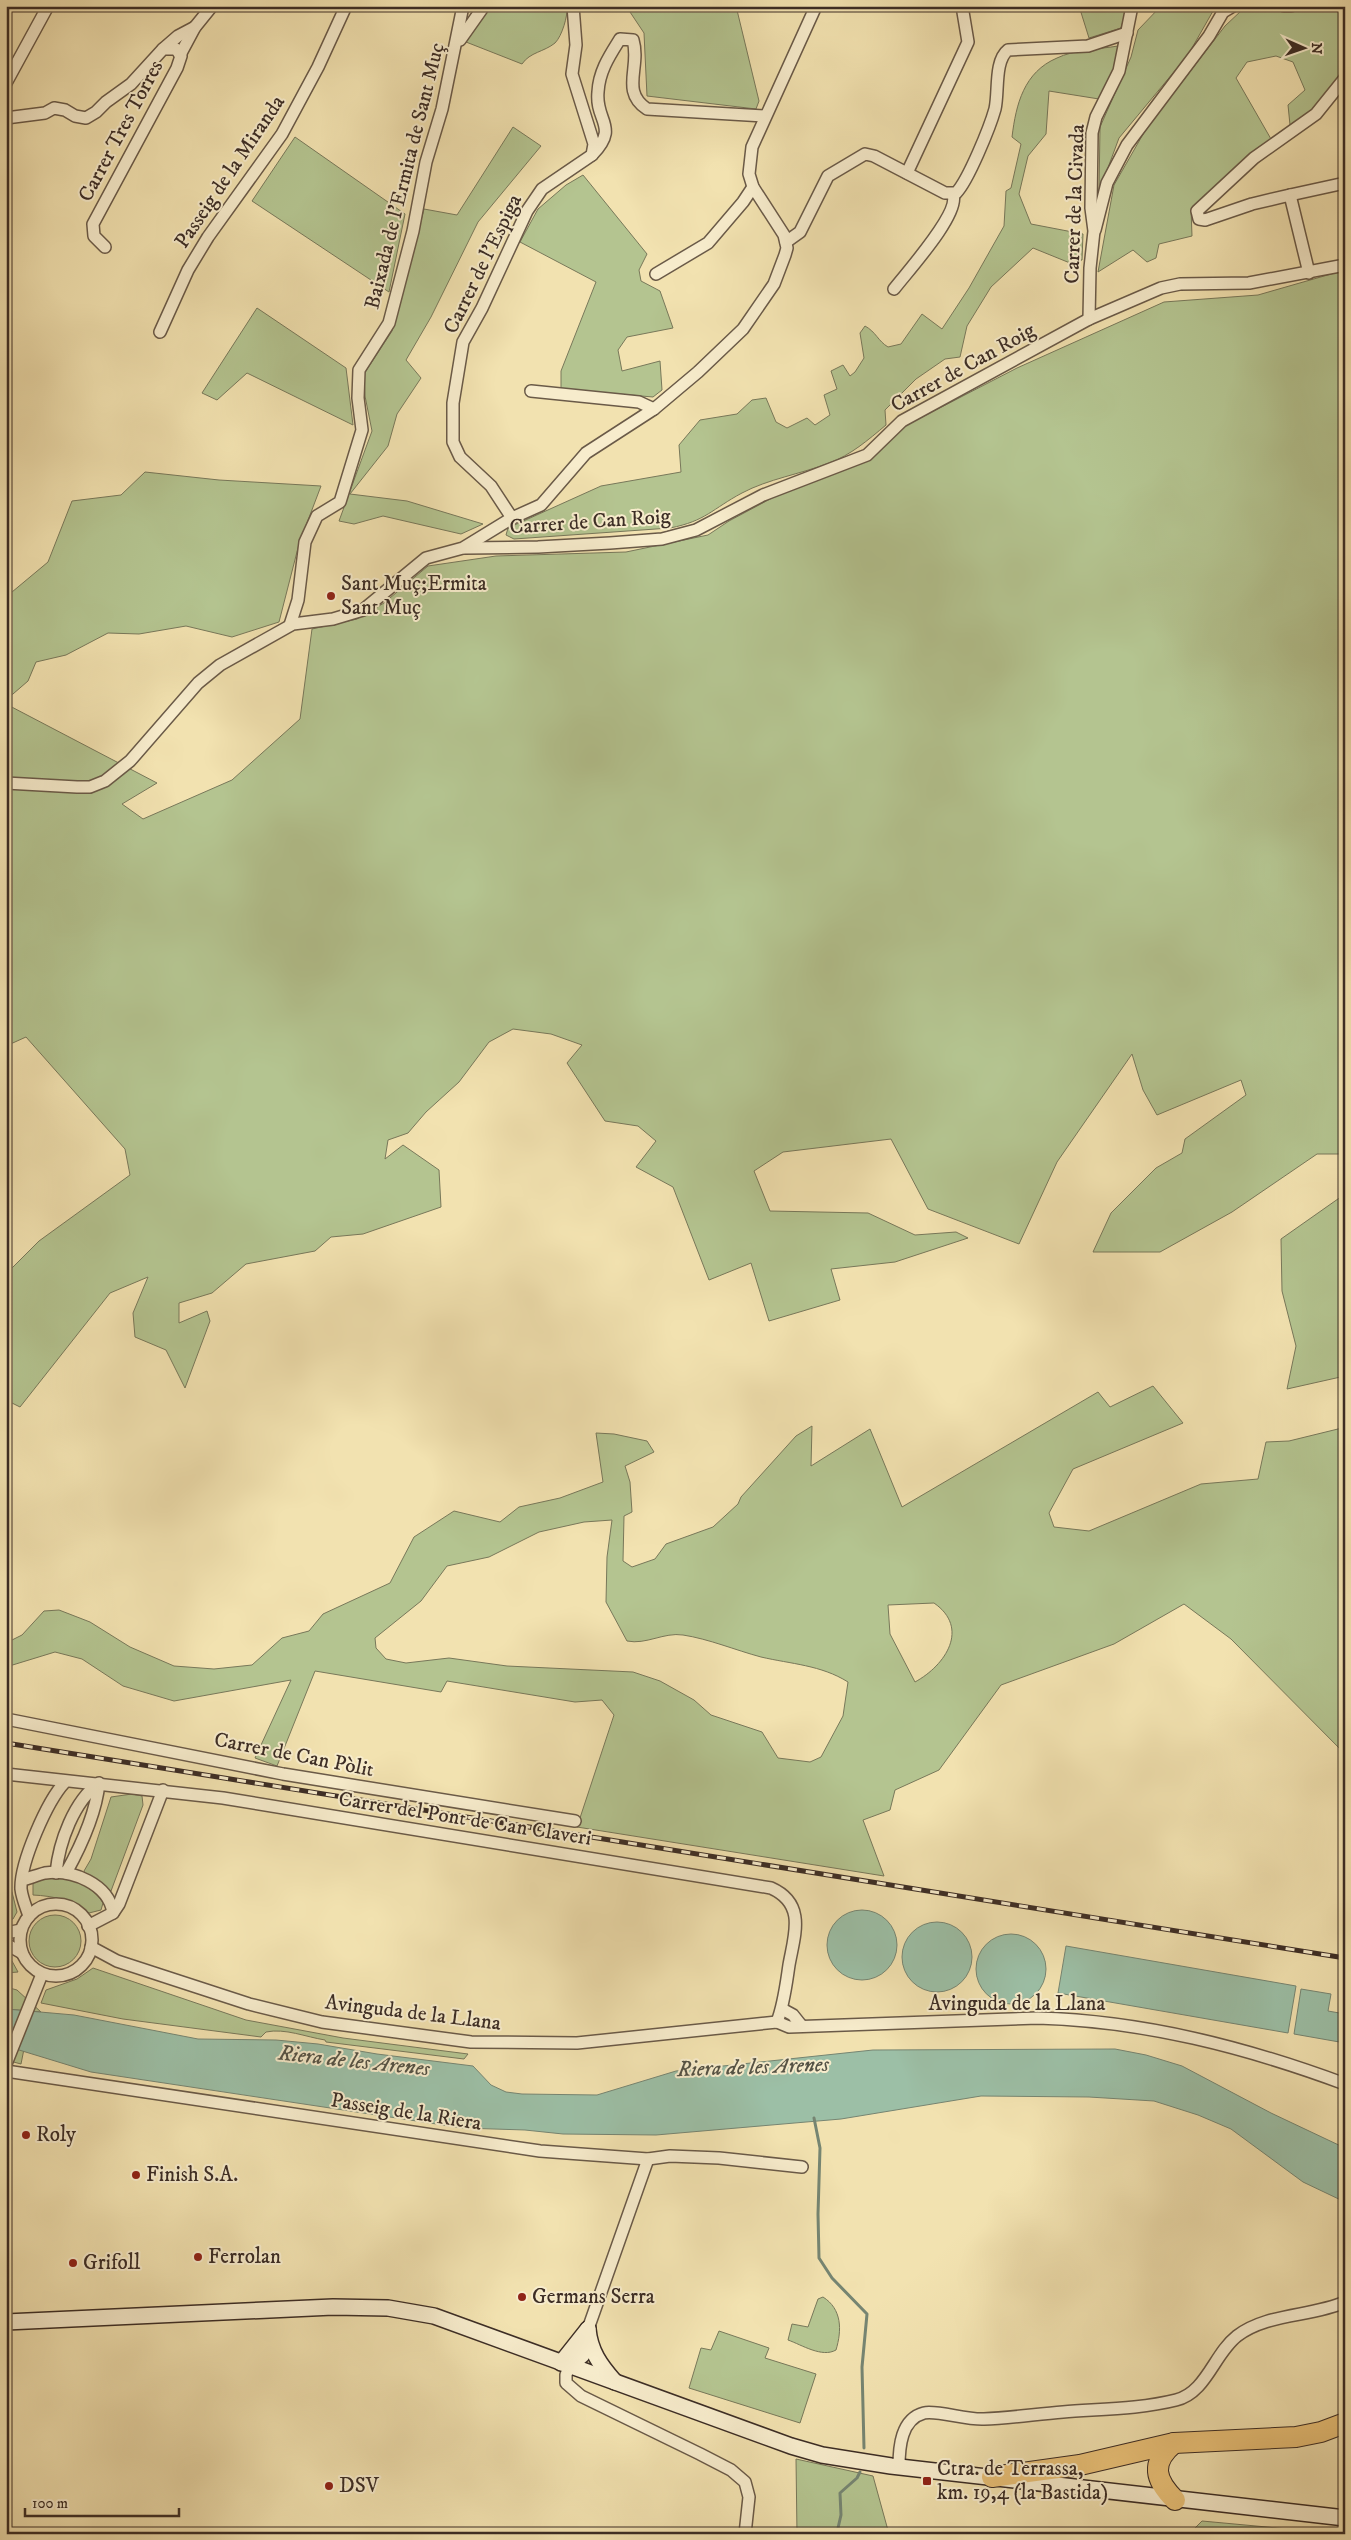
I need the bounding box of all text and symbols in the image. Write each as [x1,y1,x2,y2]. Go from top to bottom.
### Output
north arrow [1278,22,1328,72]
street label: Baixada de l'Ermita de Sant Muç [359,40,451,312]
text: N [1307,42,1325,55]
street label: Carrer Tres Torres [73,56,169,206]
street label: Passeig de la Miranda [169,90,291,253]
street label: Carrer de la Civada [1059,124,1091,284]
street label: Carrer de l'Espiga [438,190,528,338]
street label: Carrer de Can Roig [886,317,1041,418]
street label: Carrer de Can Roig [509,503,672,541]
place label: Sant Muç;Ermita Sant Muç [341,571,487,621]
marker: Sant Muç;Ermita Sant Muç [325,590,337,602]
street label: Carrer de Can Pòlit [212,1727,376,1783]
street label: Carrer del Pont de Can Claveri [337,1786,593,1852]
street label: Avinguda de la Llana [324,1989,502,2037]
street label: Avinguda de la Llana [929,1991,1105,2017]
water label: Riera de les Arenes [276,2040,432,2083]
water label: Riera de les Arenes [675,2051,831,2083]
street label: Passeig de la Riera [329,2087,483,2137]
place label: Roly [36,2122,77,2148]
marker: Roly [20,2129,32,2141]
place label: Finish S.A. [146,2162,238,2188]
marker: Finish S.A. [130,2169,142,2181]
place label: Ferrolan [208,2244,281,2270]
place label: Grifoll [83,2250,141,2276]
marker: Ferrolan [192,2251,204,2263]
marker: Grifoll [67,2257,79,2269]
place label: Germans Serra [532,2284,655,2310]
marker: Germans Serra [516,2291,528,2303]
place label: Ctra. de Terrassa, km. 19,4 (la Bastida) [937,2456,1108,2506]
place label: DSV [339,2473,380,2499]
marker: Ctra. de Terrassa, km. 19,4 (la Bastida) [921,2475,933,2487]
marker: DSV [323,2480,335,2492]
scale bar [25,2485,179,2517]
text: 100 m [32,2494,68,2513]

